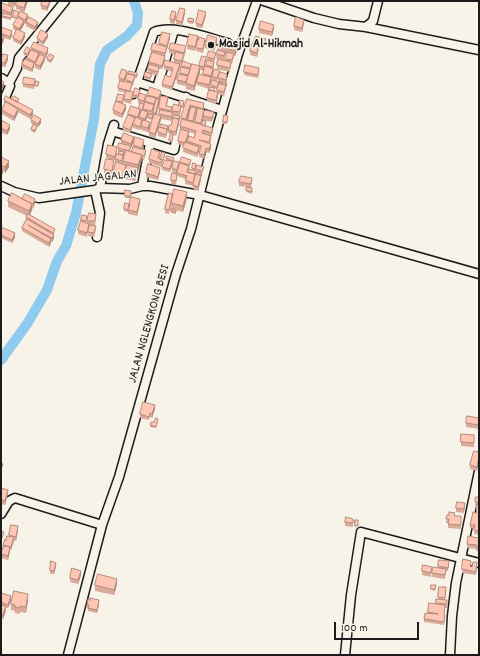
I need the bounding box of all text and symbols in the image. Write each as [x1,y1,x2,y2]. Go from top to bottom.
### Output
place label: Masjid Al-Hikmah [219,37,303,53]
marker: Masjid Al-Hikmah [206,40,216,50]
street label: JALAN JAGALAN [58,167,138,191]
street label: JALAN NGLENGKONG BESI [126,263,174,385]
scale bar [336,614,421,640]
text: 100 m [341,620,368,637]

